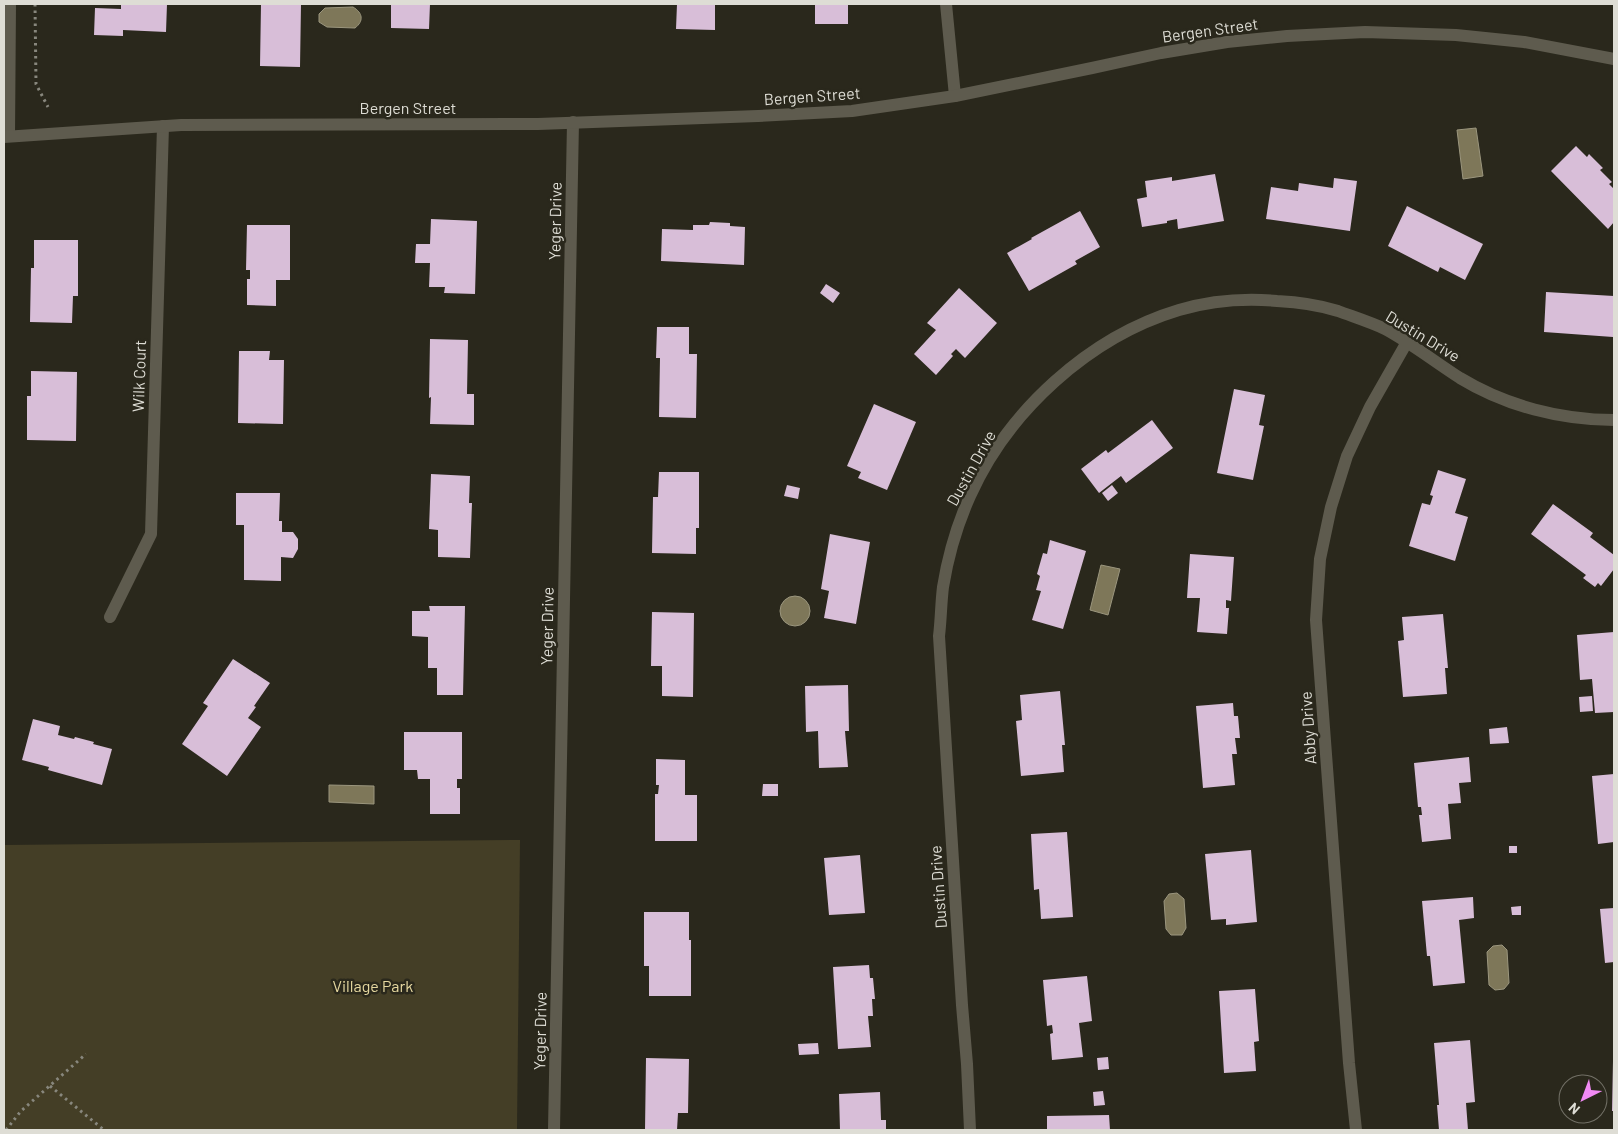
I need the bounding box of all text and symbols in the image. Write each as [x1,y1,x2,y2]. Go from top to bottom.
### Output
street label: Bergen Street [1161,13,1259,46]
street label: Bergen Street [763,83,861,108]
street label: Bergen Street [360,98,456,117]
street label: Yeger Drive [544,182,565,260]
street label: Dustin Drive [1383,306,1464,365]
street label: Wilk Court [128,340,149,412]
street label: Dustin Drive [942,427,999,509]
street label: Yeger Drive [536,587,557,665]
street label: Abby Drive [1295,691,1320,765]
street label: Dustin Drive [925,845,950,929]
park label: Village Park [333,976,413,995]
street label: Yeger Drive [529,992,550,1070]
north arrow [1558,1074,1608,1124]
text: N [1565,1100,1583,1118]

